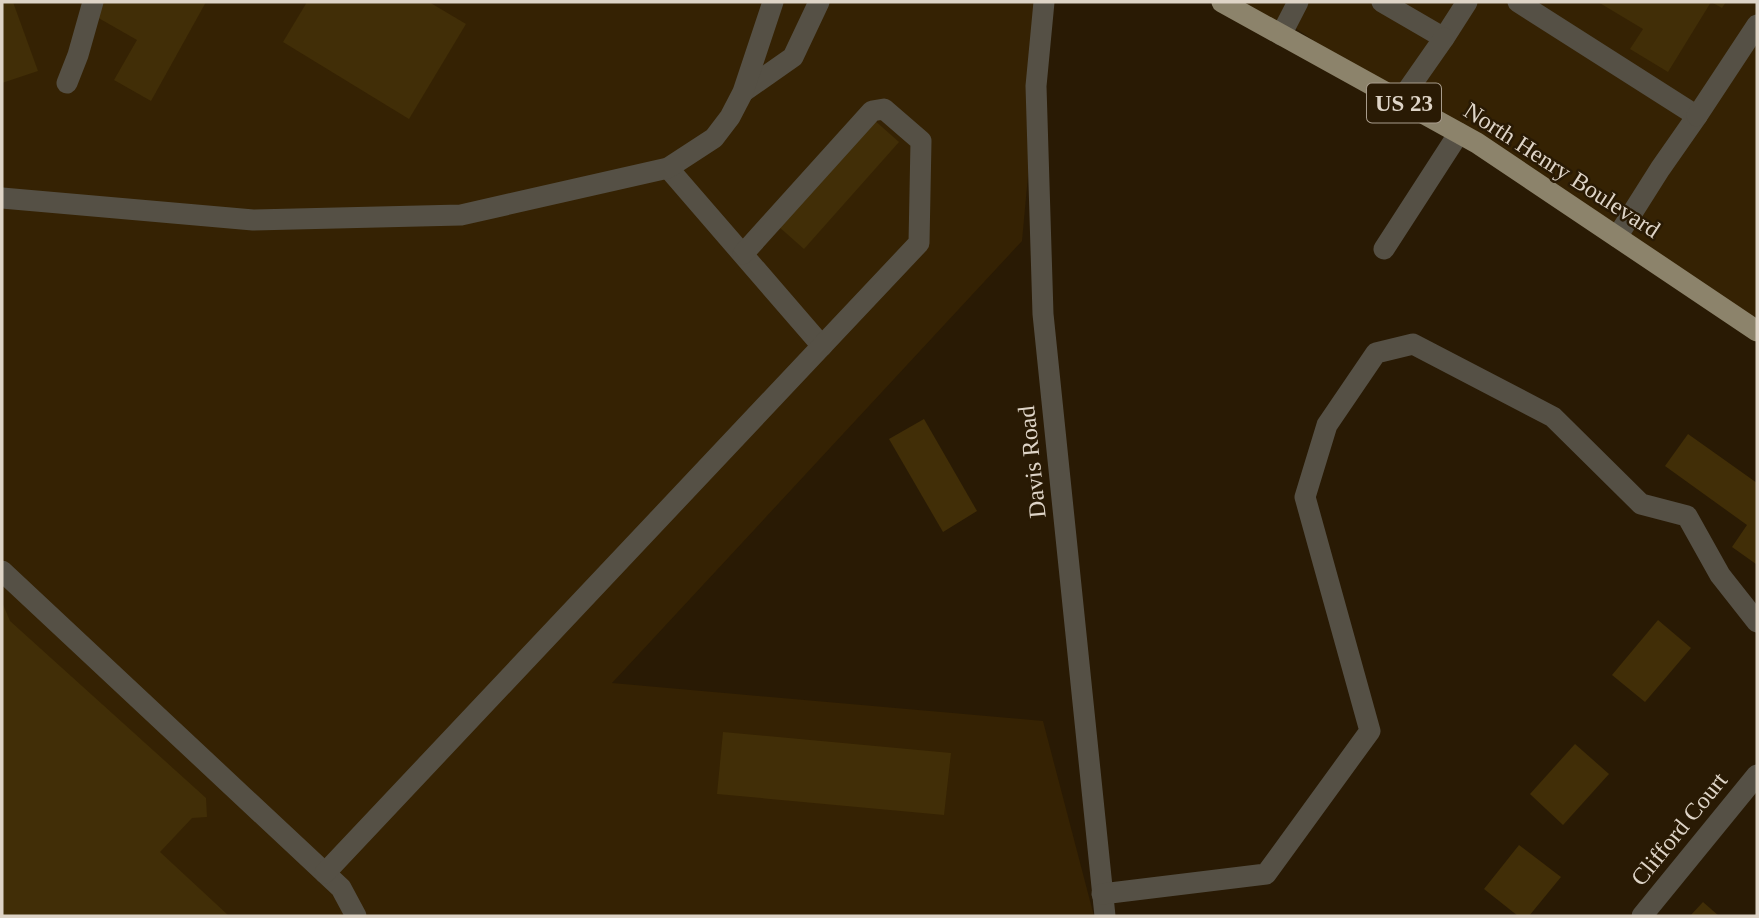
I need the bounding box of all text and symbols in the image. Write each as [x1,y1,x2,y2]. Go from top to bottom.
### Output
road number: US 23 [1367,83,1441,122]
street label: North Henry Boulevard [1459,97,1665,243]
street label: Davis Road [1013,405,1051,519]
street label: Clifford Court [1626,767,1733,891]

